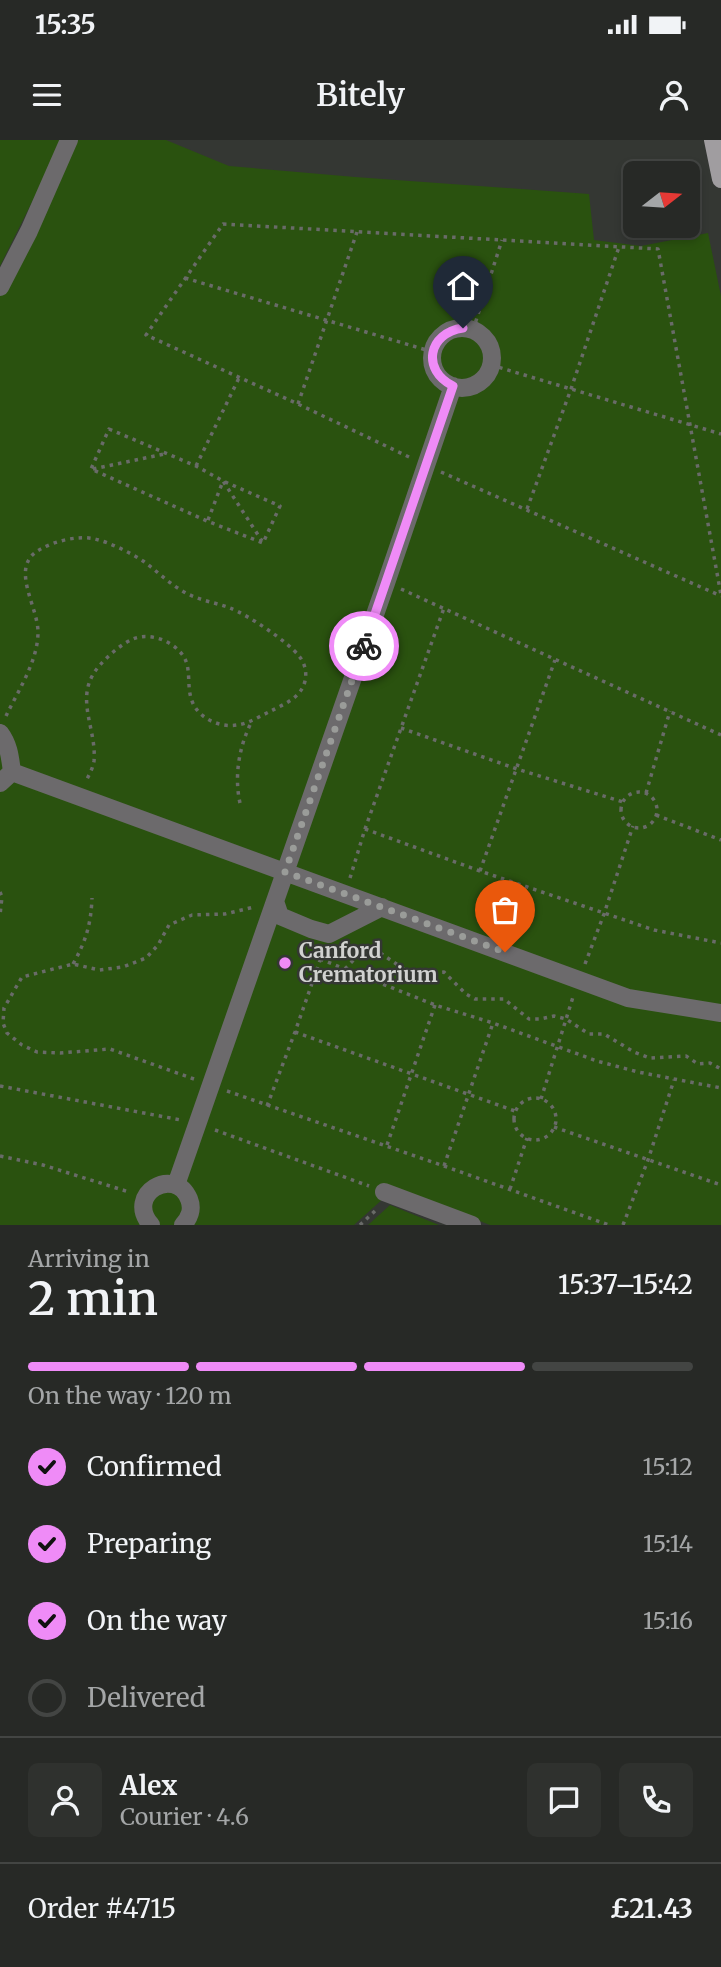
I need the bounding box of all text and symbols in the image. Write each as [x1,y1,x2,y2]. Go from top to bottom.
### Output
text: 15:35 [35,8,96,41]
text: Bitely [316,75,405,115]
icon: menu [28,76,66,114]
icon: person [655,76,693,114]
north arrow [623,161,700,238]
map controls [623,161,700,238]
pin [433,256,493,328]
icon: home [444,267,482,305]
courier [329,611,399,681]
icon: bike [345,627,383,665]
pin [475,880,535,952]
icon: bag [486,891,524,929]
place label: Canford Crematorium [299,937,438,988]
marker: Canford Crematorium [277,955,293,971]
text: Arriving in [28,1244,150,1273]
text: 15:37–15:42 [558,1268,693,1301]
text: 2 min [28,1270,158,1328]
text: On the way · 120 m [28,1381,232,1410]
icon: check [28,1448,66,1486]
text: Confirmed [87,1450,222,1483]
text: 15:12 [643,1452,693,1481]
icon: check [28,1525,66,1563]
text: Preparing [87,1527,211,1560]
text: 15:14 [643,1529,693,1558]
icon: check [28,1602,66,1640]
text: On the way [87,1604,227,1637]
text: 15:16 [643,1606,693,1635]
text: Delivered [87,1681,206,1714]
button: person [28,1763,102,1837]
button: chat [527,1763,601,1837]
button: phone [619,1763,693,1837]
text: Alex [120,1769,177,1802]
text: Courier · 4.6 [120,1802,249,1831]
text: Order #4715 [28,1892,176,1925]
text: £21.43 [610,1892,693,1925]

